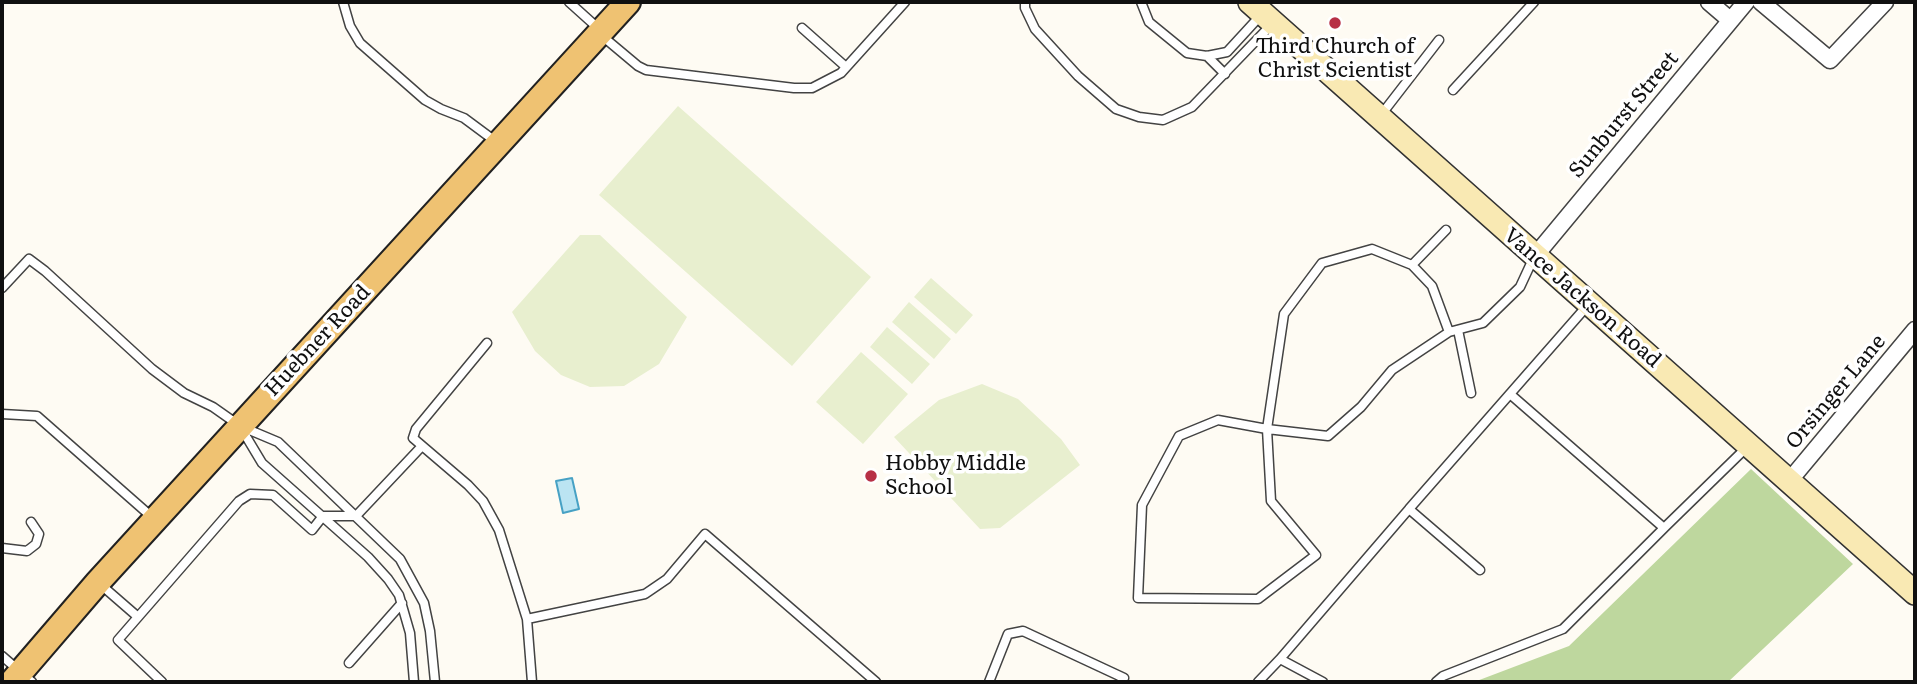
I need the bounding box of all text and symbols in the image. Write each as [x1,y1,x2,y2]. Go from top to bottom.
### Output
marker: Third Church of Christ Scientist [1327,15,1343,31]
place label: Third Church of Christ Scientist [1255,34,1415,84]
street label: Sunburst Street [1564,47,1684,183]
street label: Vance Jackson Road [1498,223,1666,373]
street label: Huebner Road [260,280,376,402]
street label: Orsinger Lane [1781,330,1891,454]
place label: Hobby Middle School [885,451,1026,501]
marker: Hobby Middle School [863,468,879,484]

